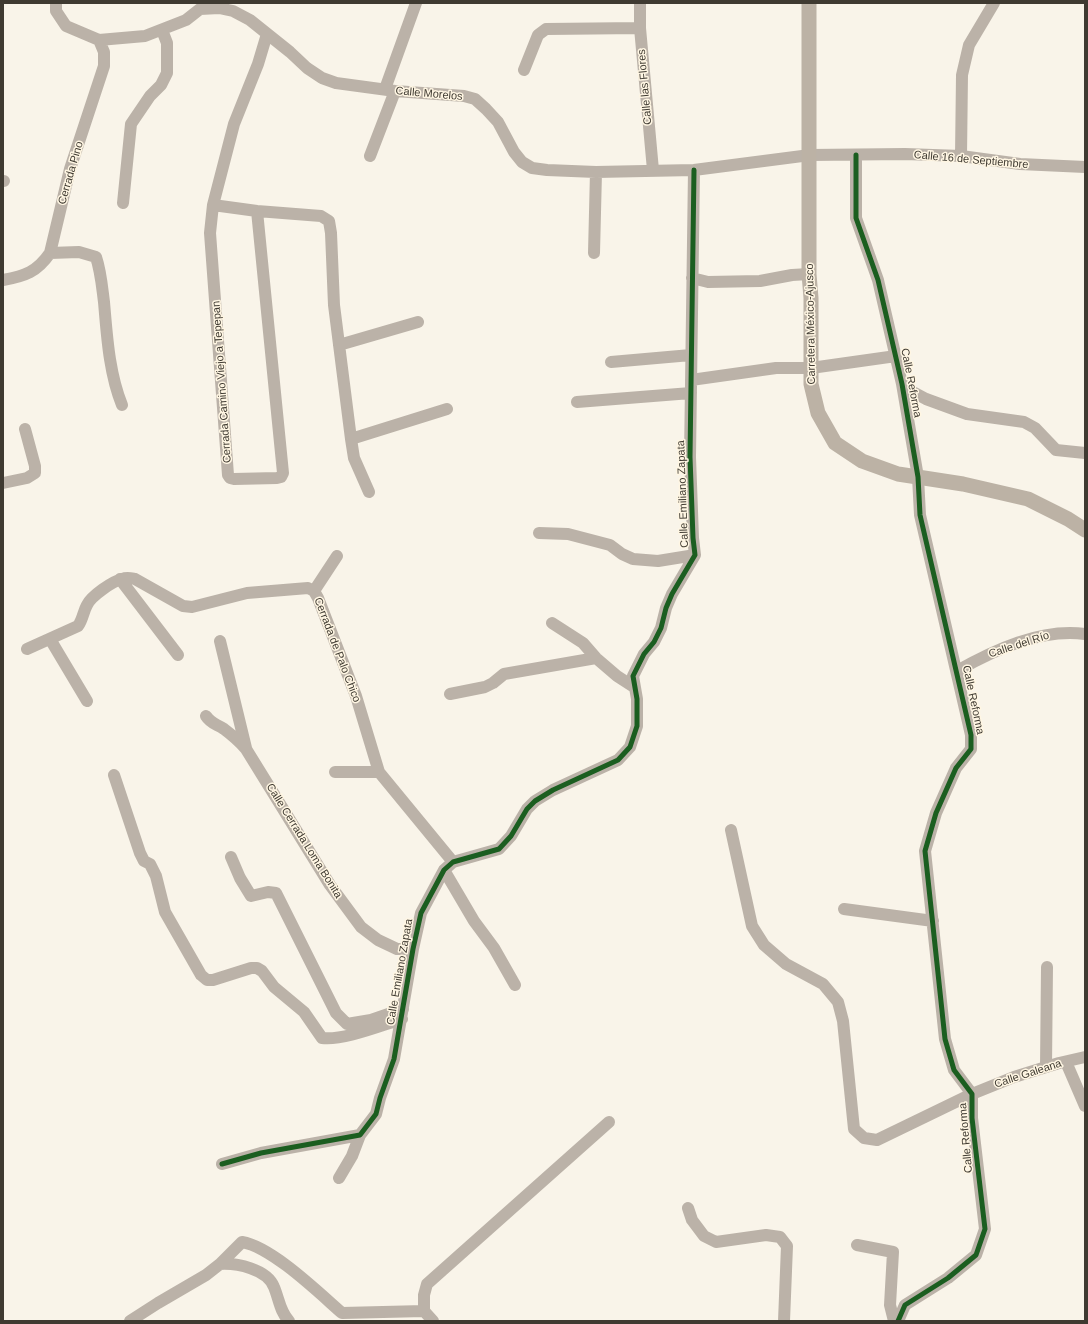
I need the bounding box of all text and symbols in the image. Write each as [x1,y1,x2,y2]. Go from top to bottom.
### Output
street label: Calle las Flores [635,49,655,125]
street label: Calle Morelos [395,84,463,104]
street label: Cerrada Pino [56,140,86,206]
street label: Calle 16 de Septiembre [913,148,1029,172]
street label: Carretera México-Ajusco [803,263,819,385]
street label: Cerrada Camino Viejo a Tepepan [210,301,234,463]
street label: Calle Reforma [898,347,924,419]
street label: Calle Emiliano Zapata [675,440,691,548]
street label: Cerrada de Palo Chico [311,596,363,704]
street label: Calle del Río [987,629,1051,661]
street label: Calle Reforma [959,664,987,736]
street label: Calle Cerrada Loma Bonita [263,781,345,901]
street label: Calle Emiliano Zapata [384,918,416,1026]
street label: Calle Galeana [993,1057,1063,1091]
street label: Calle Reforma [956,1102,976,1174]

